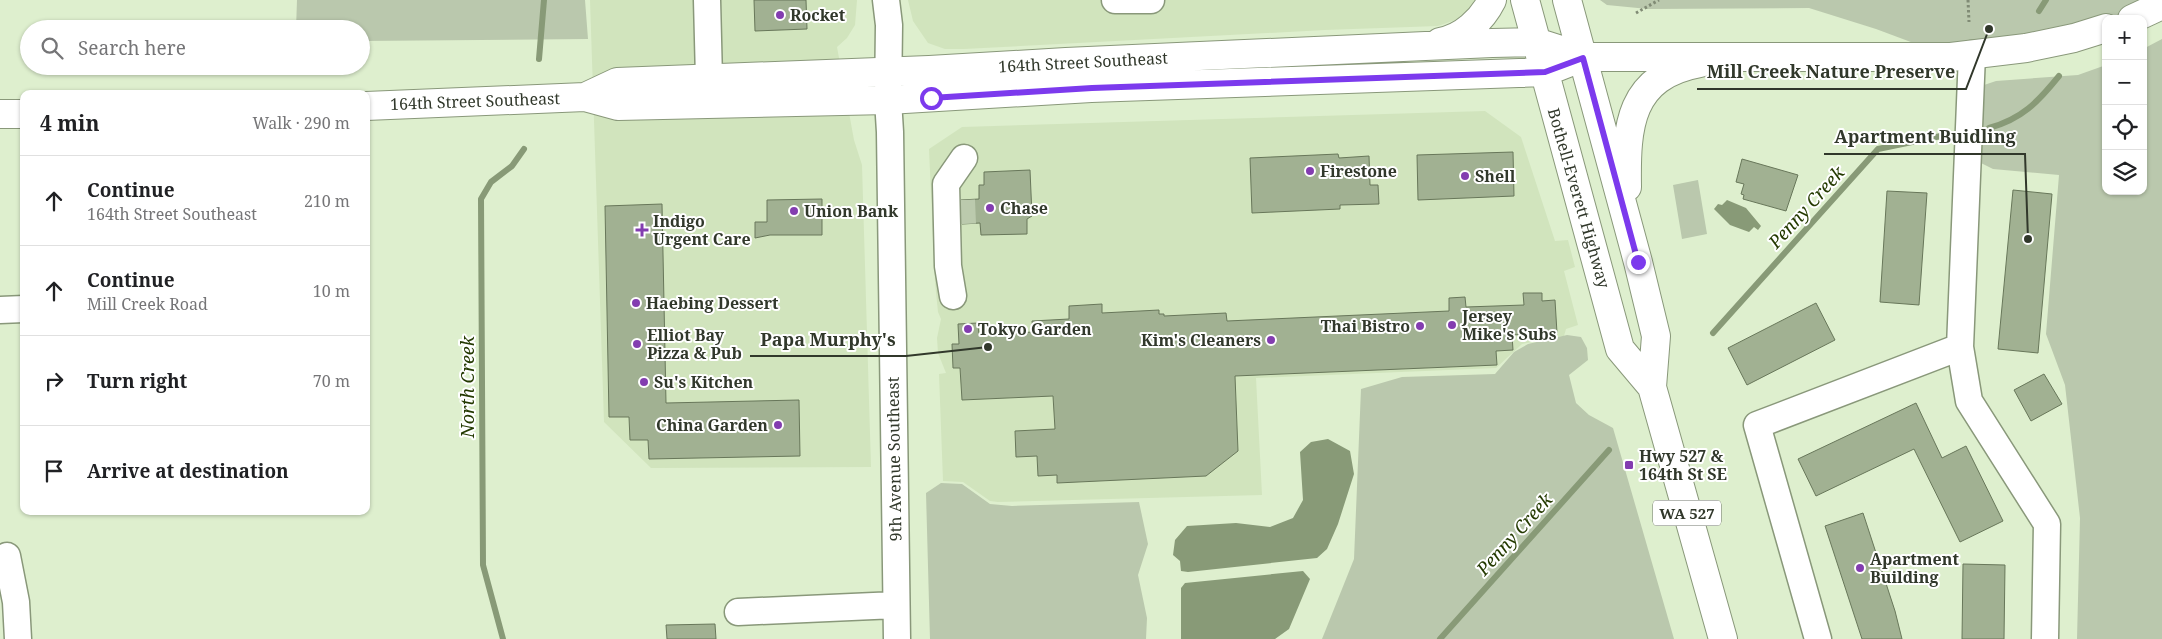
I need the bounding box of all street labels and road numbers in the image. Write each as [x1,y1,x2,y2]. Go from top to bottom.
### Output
street label: 164th Street Southeast [998,47,1169,77]
street label: 164th Street Southeast [390,87,561,115]
street label: Bothell-Everett Highway [1543,105,1616,292]
street label: 9th Avenue Southeast [882,376,906,541]
road number: WA 527 [1653,500,1721,526]

